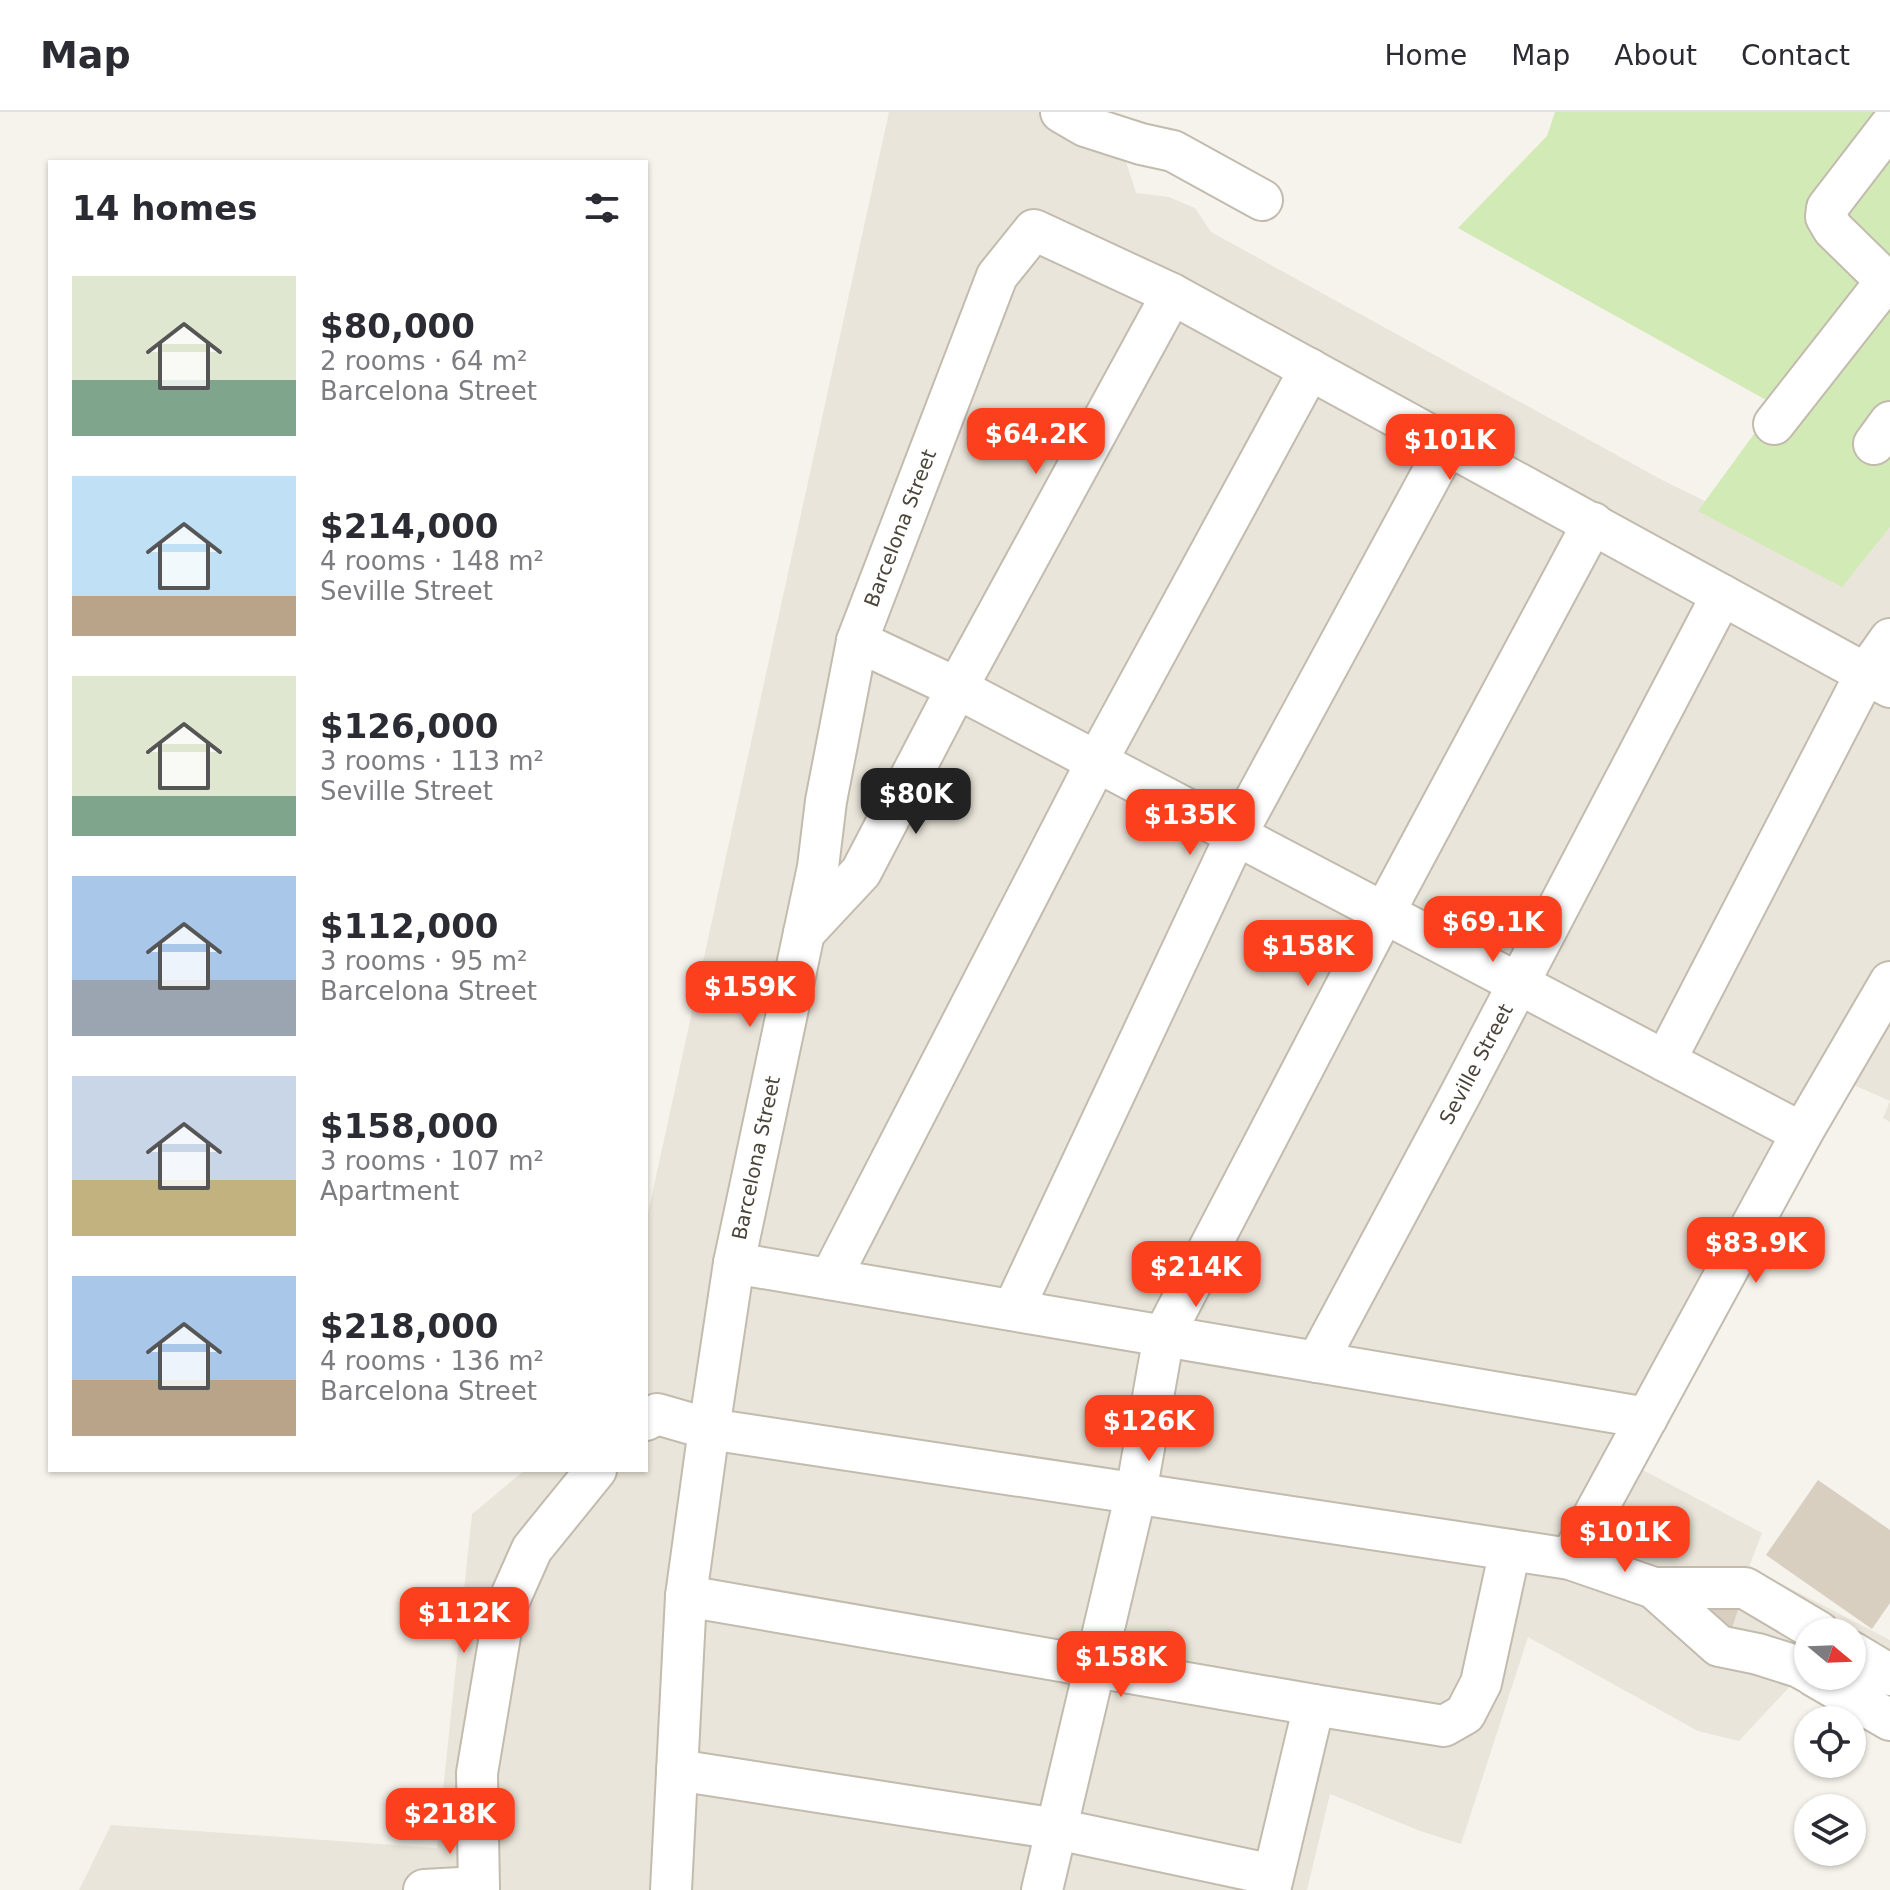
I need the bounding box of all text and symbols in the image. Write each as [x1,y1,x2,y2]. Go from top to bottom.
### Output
text: Map [40,33,131,77]
text: Home [1384,39,1467,72]
text: Map [1511,39,1570,72]
text: About [1614,39,1697,72]
text: Contact [1741,39,1850,72]
icon: filters [580,186,624,230]
text: 14 homes [72,188,257,228]
text: $80,000 [320,306,475,346]
icon: home [136,308,232,404]
text: 2 rooms · 64 m² [320,346,528,376]
text: Barcelona Street [320,376,537,406]
pin: $64.2K [971,408,1101,476]
pin: $101K [1394,414,1506,482]
text: $64.2K [985,419,1087,449]
text: $101K [1404,425,1496,455]
street label: Barcelona Street [859,446,941,610]
text: $214,000 [320,506,499,546]
icon: home [136,508,232,604]
text: 4 rooms · 148 m² [320,546,544,576]
text: Seville Street [320,576,493,606]
text: $126,000 [320,706,499,746]
icon: home [136,708,232,804]
text: 3 rooms · 113 m² [320,746,544,776]
pin: $80K [869,768,963,836]
text: Seville Street [320,776,493,806]
text: $80K [879,779,953,809]
pin: $135K [1134,789,1246,857]
text: $135K [1144,800,1236,830]
pin: $69.1K [1428,896,1558,964]
text: $112,000 [320,906,499,946]
text: $69.1K [1442,907,1544,937]
icon: home [136,908,232,1004]
pin: $158K [1252,920,1364,988]
text: $158K [1262,931,1354,961]
text: 3 rooms · 95 m² [320,946,528,976]
pin: $159K [694,961,806,1029]
text: $159K [704,972,796,1002]
text: Barcelona Street [320,976,537,1006]
street label: Seville Street [1434,1000,1518,1128]
street label: Barcelona Street [727,1074,785,1242]
text: $158,000 [320,1106,499,1146]
icon: home [136,1108,232,1204]
text: 3 rooms · 107 m² [320,1146,544,1176]
text: Apartment [320,1176,459,1206]
pin: $83.9K [1691,1217,1821,1285]
text: $83.9K [1705,1228,1807,1258]
pin: $214K [1140,1241,1252,1309]
text: $214K [1150,1252,1242,1282]
text: $218,000 [320,1306,499,1346]
icon: home [136,1308,232,1404]
text: 4 rooms · 136 m² [320,1346,544,1376]
text: Barcelona Street [320,1376,537,1406]
pin: $126K [1093,1395,1205,1463]
text: $126K [1103,1406,1195,1436]
pin: $101K [1569,1506,1681,1574]
text: $101K [1579,1517,1671,1547]
pin: $112K [408,1587,520,1655]
text: $112K [418,1598,510,1628]
north arrow [1794,1618,1866,1690]
map controls [1794,1618,1866,1866]
pin: $158K [1065,1631,1177,1699]
text: $158K [1075,1642,1167,1672]
button: locate [1794,1706,1866,1778]
pin: $218K [394,1788,506,1856]
button: layers [1794,1794,1866,1866]
text: $218K [404,1799,496,1829]

